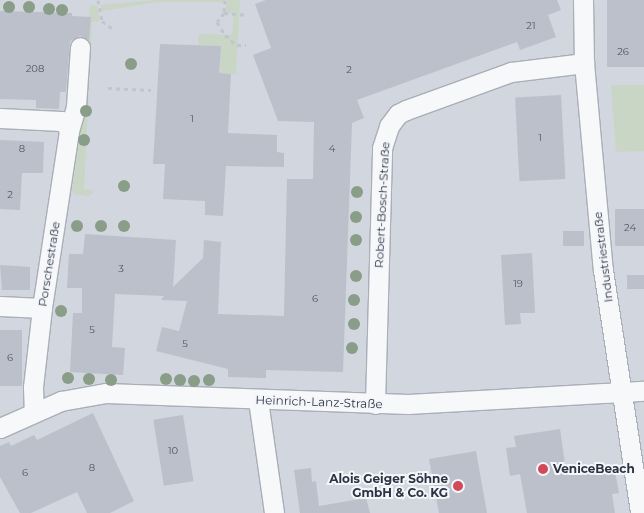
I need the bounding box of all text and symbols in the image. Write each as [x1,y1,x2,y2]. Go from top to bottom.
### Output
house number: 21 [526,20,536,32]
house number: 26 [617,46,629,58]
house number: 208 [26,63,44,75]
house number: 2 [346,64,352,76]
house number: 1 [190,113,194,125]
house number: 1 [538,132,542,144]
street label: Robert-Bosch-Straße [372,142,392,268]
house number: 8 [19,143,25,155]
house number: 4 [329,143,335,155]
house number: 2 [7,189,13,201]
street label: Industriestraße [590,211,616,303]
street label: Porschestraße [35,220,63,308]
house number: 24 [624,222,636,234]
house number: 3 [118,263,124,275]
house number: 19 [513,278,523,290]
house number: 6 [312,293,318,305]
house number: 5 [89,324,95,336]
house number: 5 [182,338,188,350]
house number: 6 [7,352,13,364]
street label: Heinrich-Lanz-Straße [255,393,383,411]
house number: 10 [168,445,178,457]
house number: 8 [89,462,95,474]
place label: VeniceBeach [553,462,635,476]
marker: VeniceBeach [537,463,549,475]
house number: 6 [22,467,28,479]
place label: Alois Geiger Söhne GmbH & Co. KG [329,472,448,500]
marker: Alois Geiger Söhne GmbH & Co. KG [452,480,464,492]

